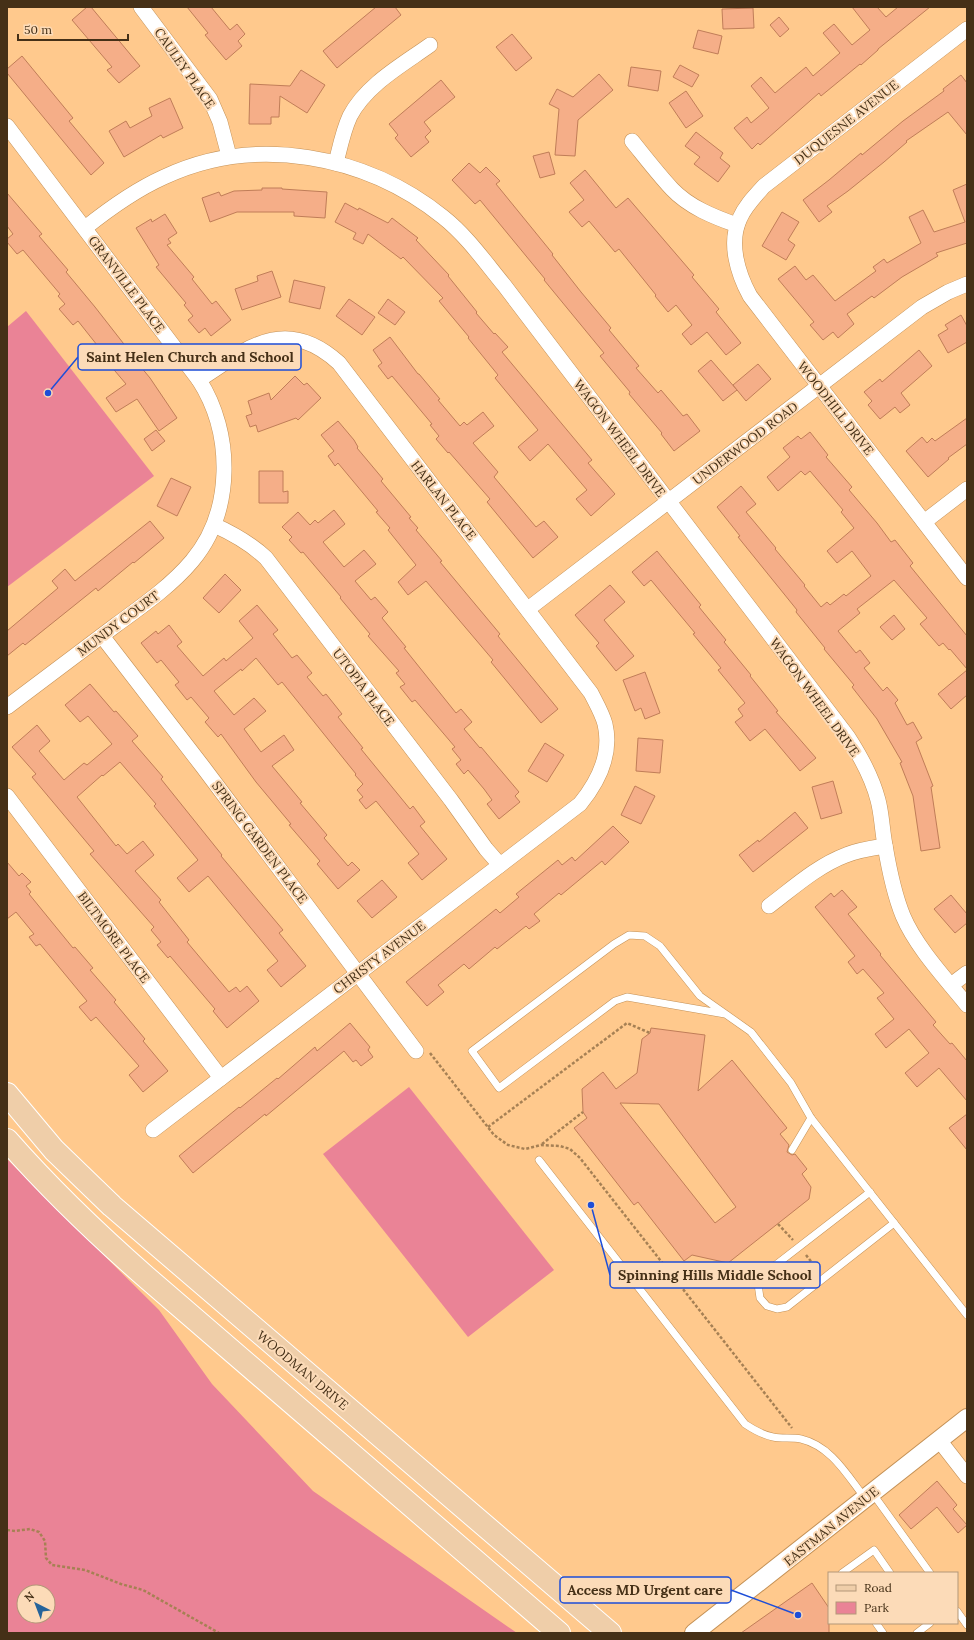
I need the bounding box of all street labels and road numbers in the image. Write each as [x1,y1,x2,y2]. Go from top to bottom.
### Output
street label: CAULEY PLACE [150,25,219,112]
street label: DUQUESNE AVENUE [791,76,902,169]
street label: GRANVILLE PLACE [85,232,169,336]
street label: WOODHILL DRIVE [794,358,878,459]
street label: WAGON WHEEL DRIVE [570,376,669,500]
street label: UNDERWOOD ROAD [689,398,802,489]
street label: HARLAN PLACE [407,457,480,544]
street label: MUNDY COURT [74,587,163,660]
street label: WAGON WHEEL DRIVE [766,635,863,760]
street label: UTOPIA PLACE [329,645,398,729]
street label: SPRING GARDEN PLACE [208,778,311,907]
street label: BILTMORE PLACE [74,888,153,986]
street label: CHRISTY AVENUE [330,917,429,998]
street label: WOODMAN DRIVE [253,1327,352,1414]
street label: EASTMAN AVENUE [780,1483,882,1570]

